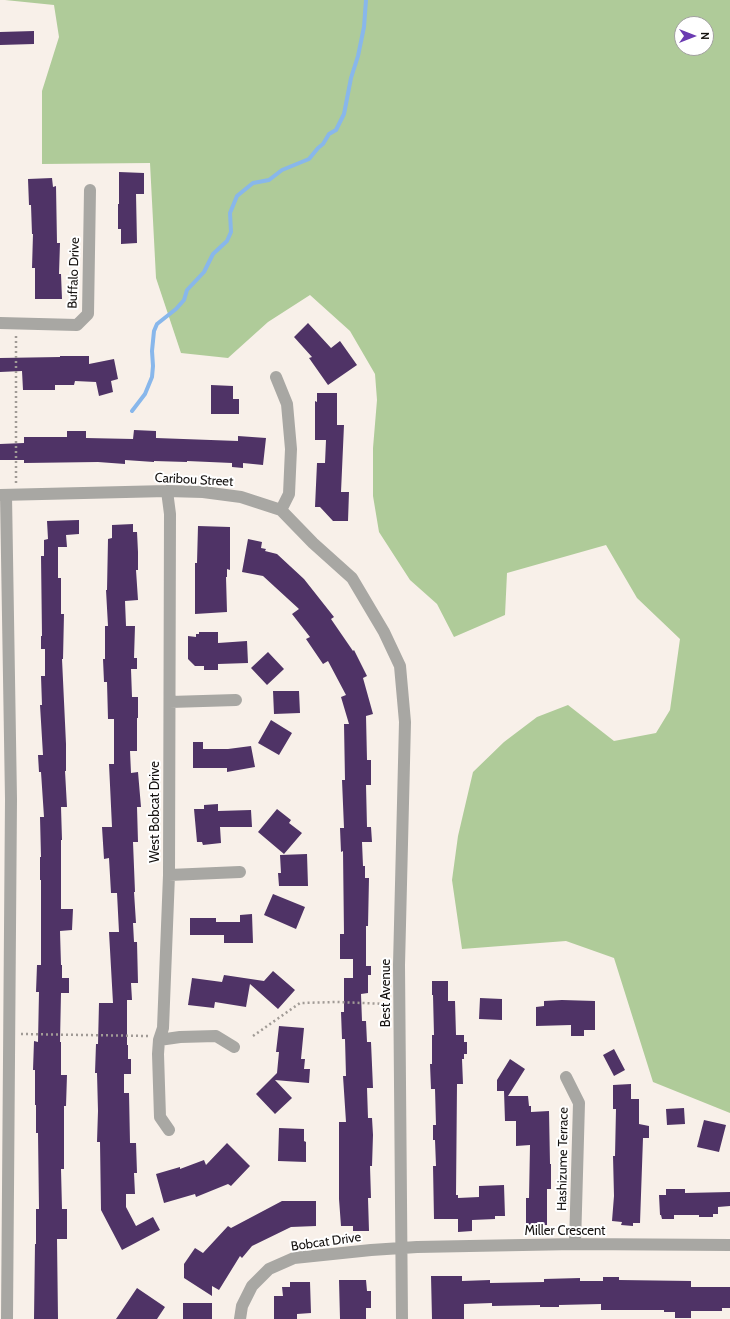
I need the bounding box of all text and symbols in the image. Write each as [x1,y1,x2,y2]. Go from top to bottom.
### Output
north arrow [674,16,714,56]
text: N [698,32,712,40]
street label: Buffalo Drive [65,237,83,309]
street label: Caribou Street [154,470,234,490]
street label: West Bobcat Drive [147,761,163,863]
street label: Best Avenue [378,959,394,1027]
street label: Hashizume Terrace [554,1107,572,1211]
street label: Miller Crescent [525,1223,605,1239]
street label: Bobcat Drive [290,1229,362,1255]

